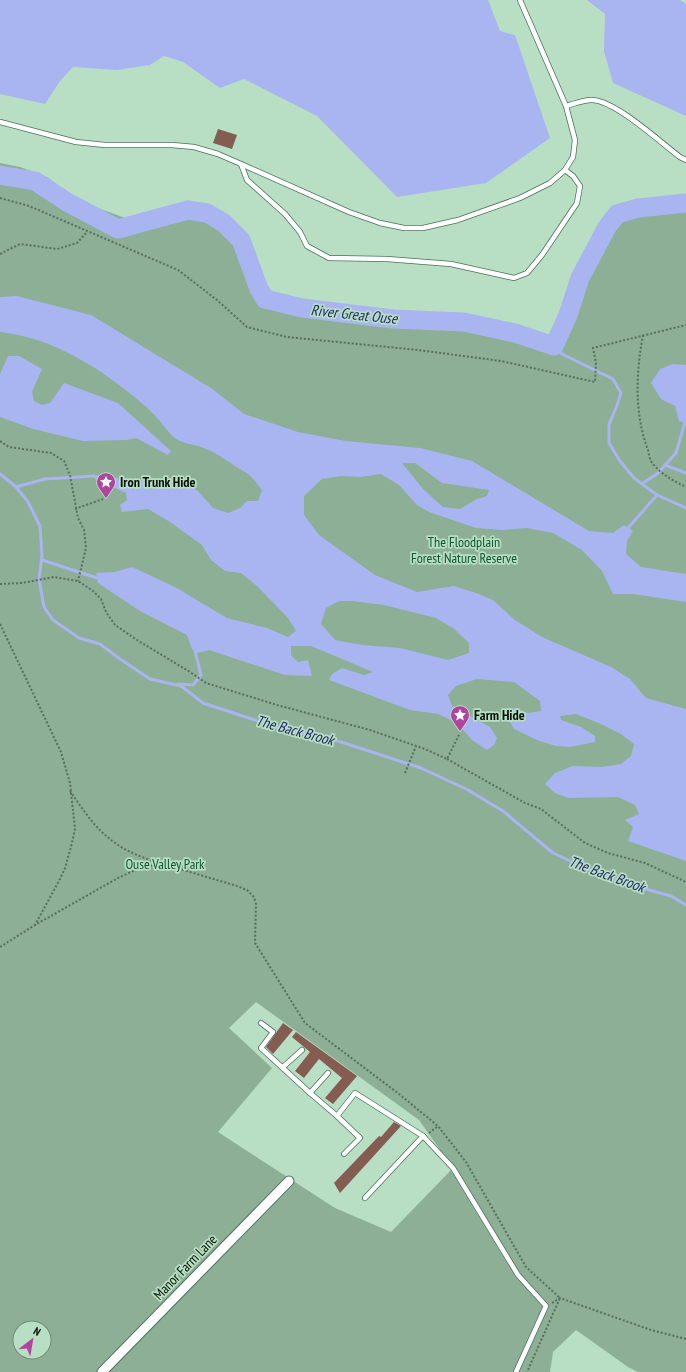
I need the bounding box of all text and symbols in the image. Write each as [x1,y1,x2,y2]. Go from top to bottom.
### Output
water label: River Great Ouse [310,300,399,328]
place icon: Iron Trunk Hide [95,471,117,499]
place label: Iron Trunk Hide [120,473,196,491]
park label: The Floodplain Forest Nature Reserve [411,533,517,567]
place icon: Farm Hide [449,704,471,732]
place label: Farm Hide [474,706,525,724]
water label: The Back Brook [254,711,338,750]
water label: The Back Brook [566,851,650,897]
park label: Ouse Valley Park [125,855,205,873]
street label: Manor Farm Lane [149,1230,221,1303]
north arrow [12,1320,52,1360]
text: N [31,1324,43,1339]

